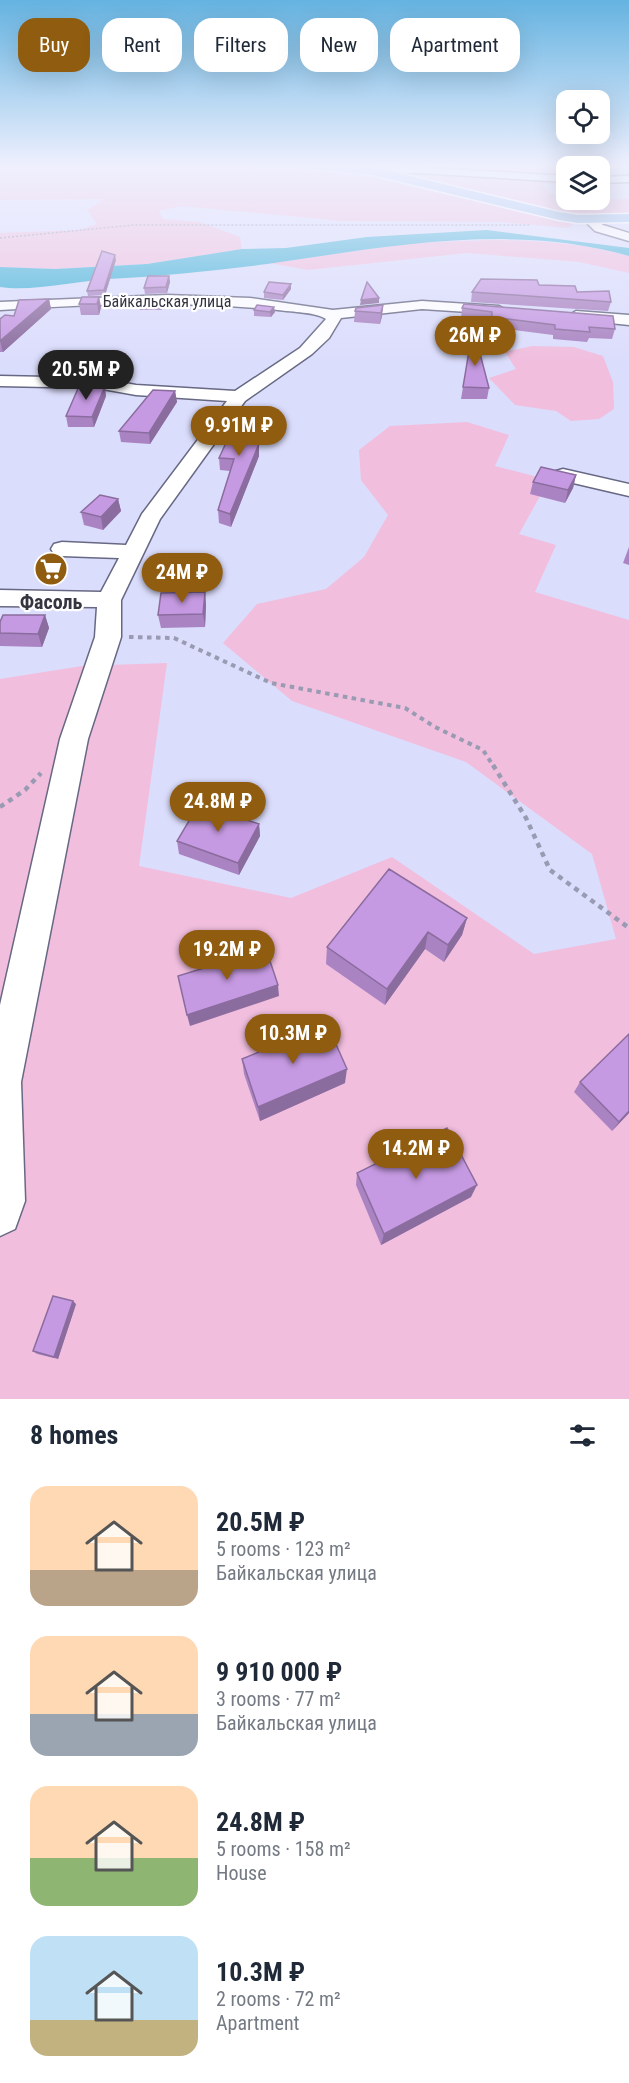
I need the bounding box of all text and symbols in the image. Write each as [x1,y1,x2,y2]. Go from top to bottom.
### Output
chip: Buy [18,18,90,72]
chip: Rent [102,18,182,72]
chip: Filters [194,18,288,72]
chip: New [300,18,378,72]
chip: Apartment [390,18,520,72]
map controls [556,90,610,210]
button: locate [556,90,610,144]
button: layers [556,156,610,210]
street label: Байкальская улица [103,292,231,311]
pin: 26M ₽ [433,316,517,367]
text: 26M ₽ [449,323,501,347]
pin: 20.5M ₽ [31,350,141,401]
text: 20.5M ₽ [52,357,120,381]
pin: 9.91M ₽ [184,406,294,457]
text: 9.91M ₽ [205,413,273,437]
supermarket icon: Фасоль [33,551,69,587]
pin: 24M ₽ [140,553,224,604]
text: 24M ₽ [156,560,208,584]
place label: Фасоль [20,590,82,614]
pin: 24.8M ₽ [163,782,273,833]
text: 24.8M ₽ [184,789,252,813]
pin: 19.2M ₽ [172,930,282,981]
text: 19.2M ₽ [193,937,261,961]
pin: 10.3M ₽ [238,1014,348,1065]
text: 10.3M ₽ [259,1021,327,1045]
pin: 14.2M ₽ [361,1129,471,1180]
text: 14.2M ₽ [382,1136,450,1160]
icon: filters [566,1419,599,1452]
text: 8 homes [30,1420,118,1450]
text: 20.5M ₽ [216,1507,305,1537]
icon: home [78,1510,150,1582]
text: 5 rooms · 123 m² [216,1537,351,1561]
text: Байкальская улица [216,1561,377,1585]
text: 9 910 000 ₽ [216,1657,342,1687]
icon: home [78,1660,150,1732]
text: 3 rooms · 77 m² [216,1687,341,1711]
text: Байкальская улица [216,1711,377,1735]
text: 24.8M ₽ [216,1807,305,1837]
icon: home [78,1810,150,1882]
text: 5 rooms · 158 m² [216,1837,351,1861]
text: House [216,1861,267,1885]
text: 10.3M ₽ [216,1957,305,1987]
icon: home [78,1960,150,2032]
text: 2 rooms · 72 m² [216,1987,341,2011]
text: Apartment [216,2011,300,2035]

